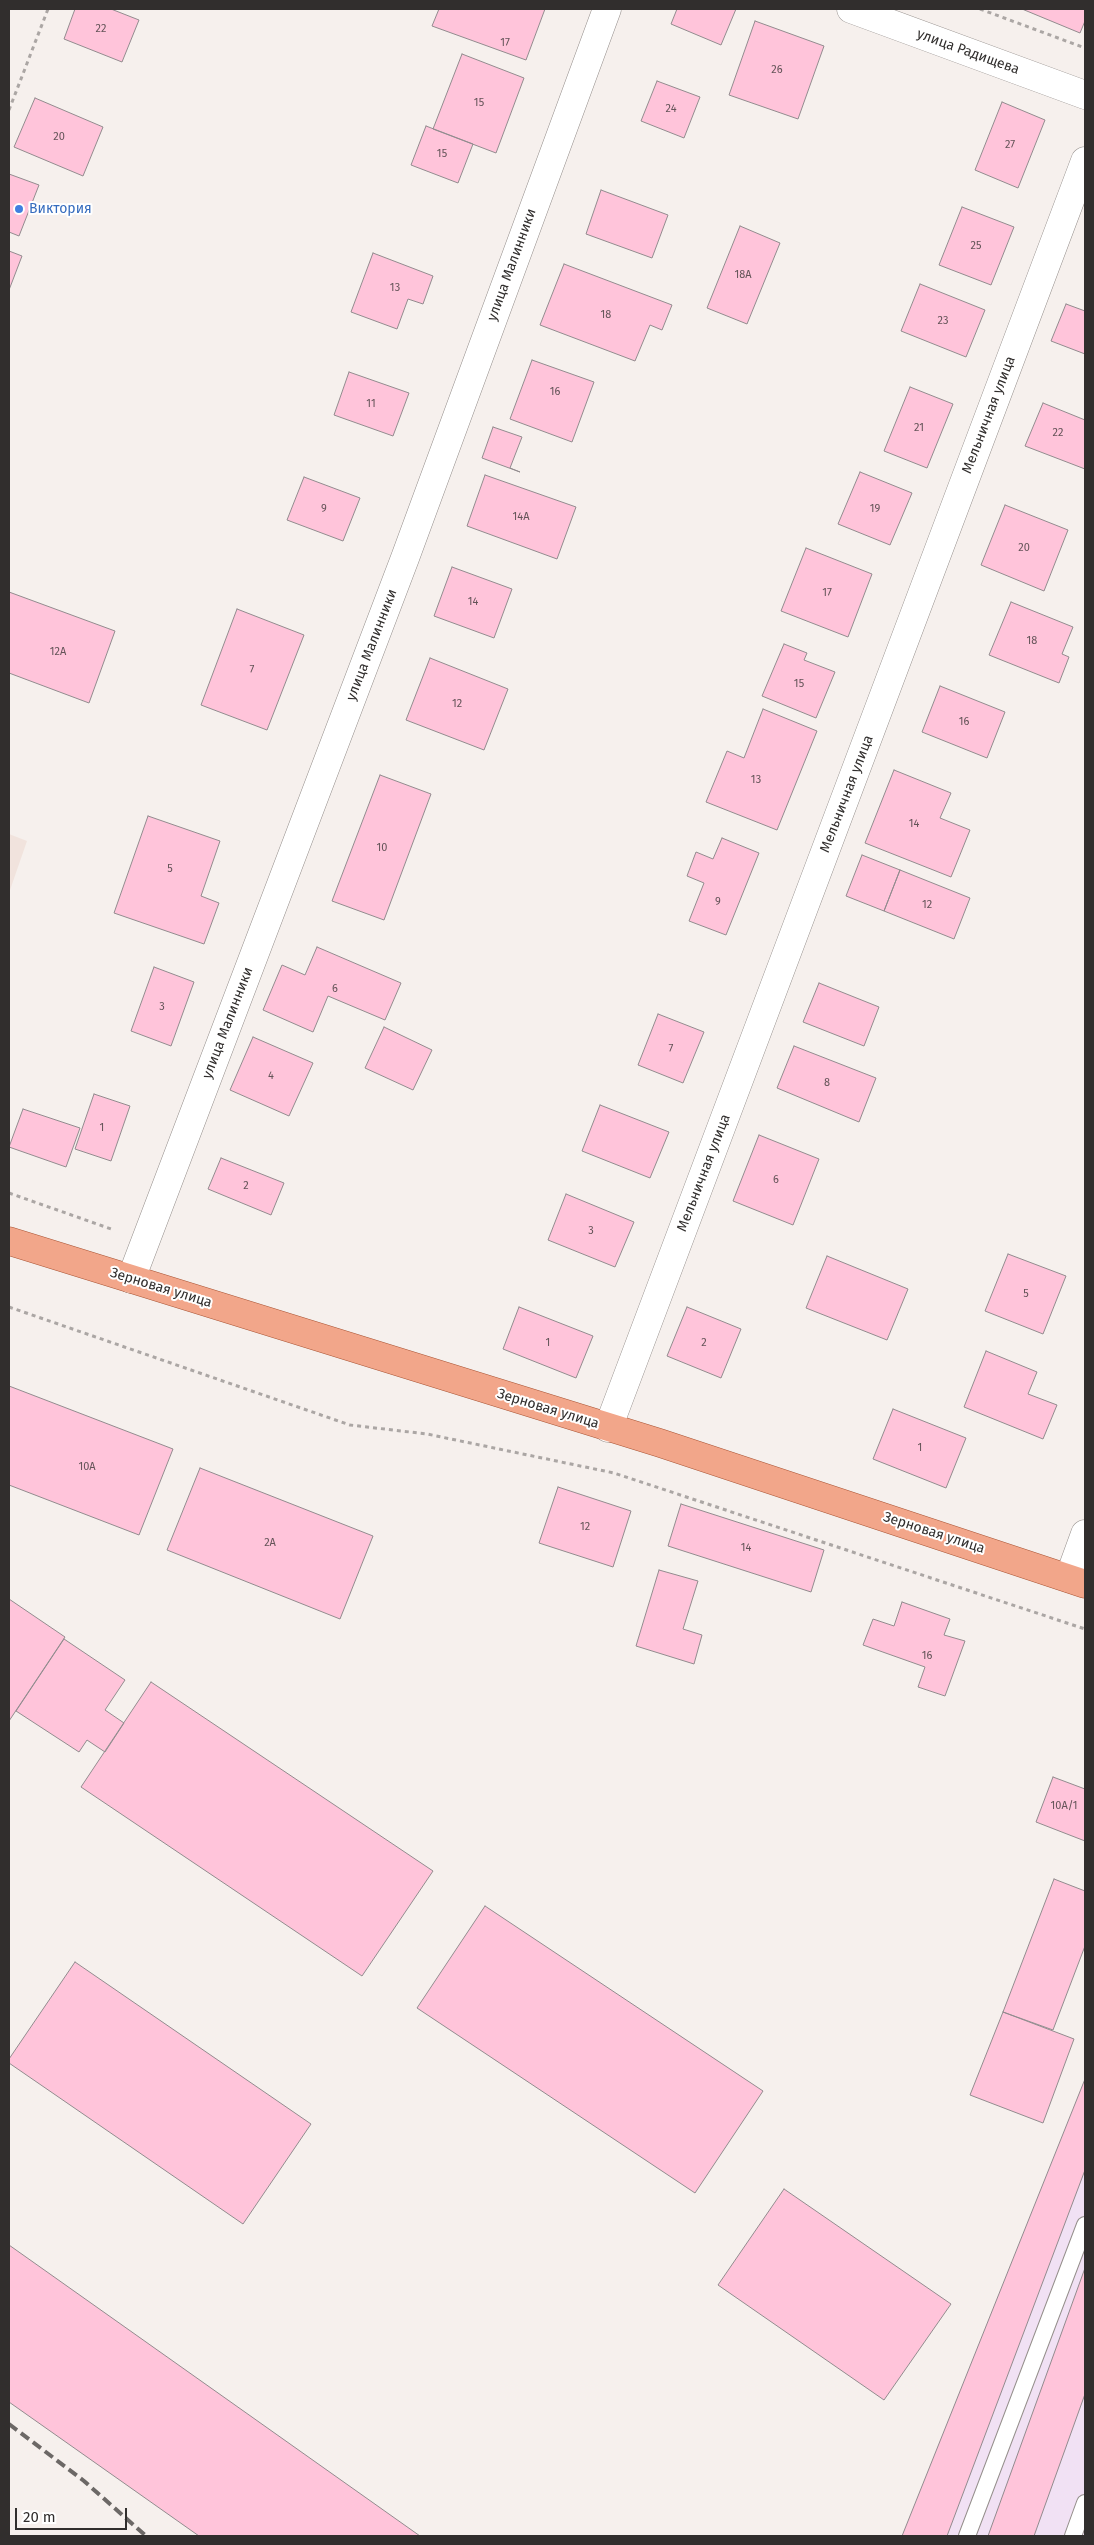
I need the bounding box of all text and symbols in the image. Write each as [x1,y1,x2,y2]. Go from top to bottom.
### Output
house number: 22 [96,22,106,36]
street label: улица Радищева [914,26,1022,78]
house number: 17 [500,36,510,50]
house number: 26 [771,63,783,77]
house number: 15 [474,96,484,110]
house number: 24 [666,102,676,116]
house number: 20 [53,130,65,144]
house number: 27 [1005,138,1015,152]
house number: 15 [437,147,447,161]
place label: Виктория [29,201,92,217]
marker: Виктория [13,203,25,215]
street label: улица Малинники [484,207,540,323]
house number: 25 [971,239,981,253]
house number: 18А [734,268,752,282]
house number: 13 [390,281,400,295]
house number: 18 [601,308,611,322]
house number: 23 [938,314,948,328]
street label: Мельничная улица [959,354,1019,476]
house number: 16 [550,385,560,399]
house number: 11 [366,397,376,411]
house number: 21 [914,421,924,435]
house number: 22 [1053,426,1063,440]
house number: 9 [321,502,327,516]
house number: 19 [870,502,880,516]
house number: 14А [513,510,529,524]
house number: 20 [1018,541,1030,555]
house number: 17 [822,586,832,600]
street label: улица Малинники [343,587,401,703]
house number: 14 [468,595,478,609]
house number: 18 [1027,634,1037,648]
house number: 12А [50,645,66,659]
house number: 7 [250,663,254,677]
house number: 15 [794,677,804,691]
house number: 12 [452,697,462,711]
house number: 16 [959,715,969,729]
street label: Мельничная улица [817,733,877,855]
house number: 13 [751,773,761,787]
house number: 14 [909,817,919,831]
house number: 10 [377,841,387,855]
house number: 5 [167,862,173,876]
house number: 9 [715,895,721,909]
house number: 12 [922,898,932,912]
street label: улица Малинники [199,965,257,1081]
house number: 6 [332,982,338,996]
house number: 3 [159,1000,165,1014]
house number: 7 [669,1042,673,1056]
house number: 4 [268,1069,274,1083]
house number: 8 [824,1076,830,1090]
street label: Мельничная улица [674,1112,734,1234]
house number: 1 [100,1121,104,1135]
house number: 6 [773,1173,779,1187]
house number: 2 [243,1179,249,1193]
house number: 3 [588,1224,594,1238]
street label: Зерновая улица [108,1265,214,1311]
house number: 5 [1023,1287,1029,1301]
house number: 1 [546,1336,550,1350]
house number: 2 [701,1336,707,1350]
street label: Зерновая улица [495,1386,601,1432]
house number: 1 [918,1441,922,1455]
house number: 10А [78,1460,96,1474]
street label: Зерновая улица [881,1509,987,1557]
house number: 12 [580,1520,590,1534]
house number: 2А [264,1536,276,1550]
house number: 14 [741,1541,751,1555]
house number: 16 [922,1649,932,1663]
house number: 10А/1 [1050,1799,1078,1813]
scale bar [18,2498,130,2530]
text: 20 m [23,2508,56,2526]

